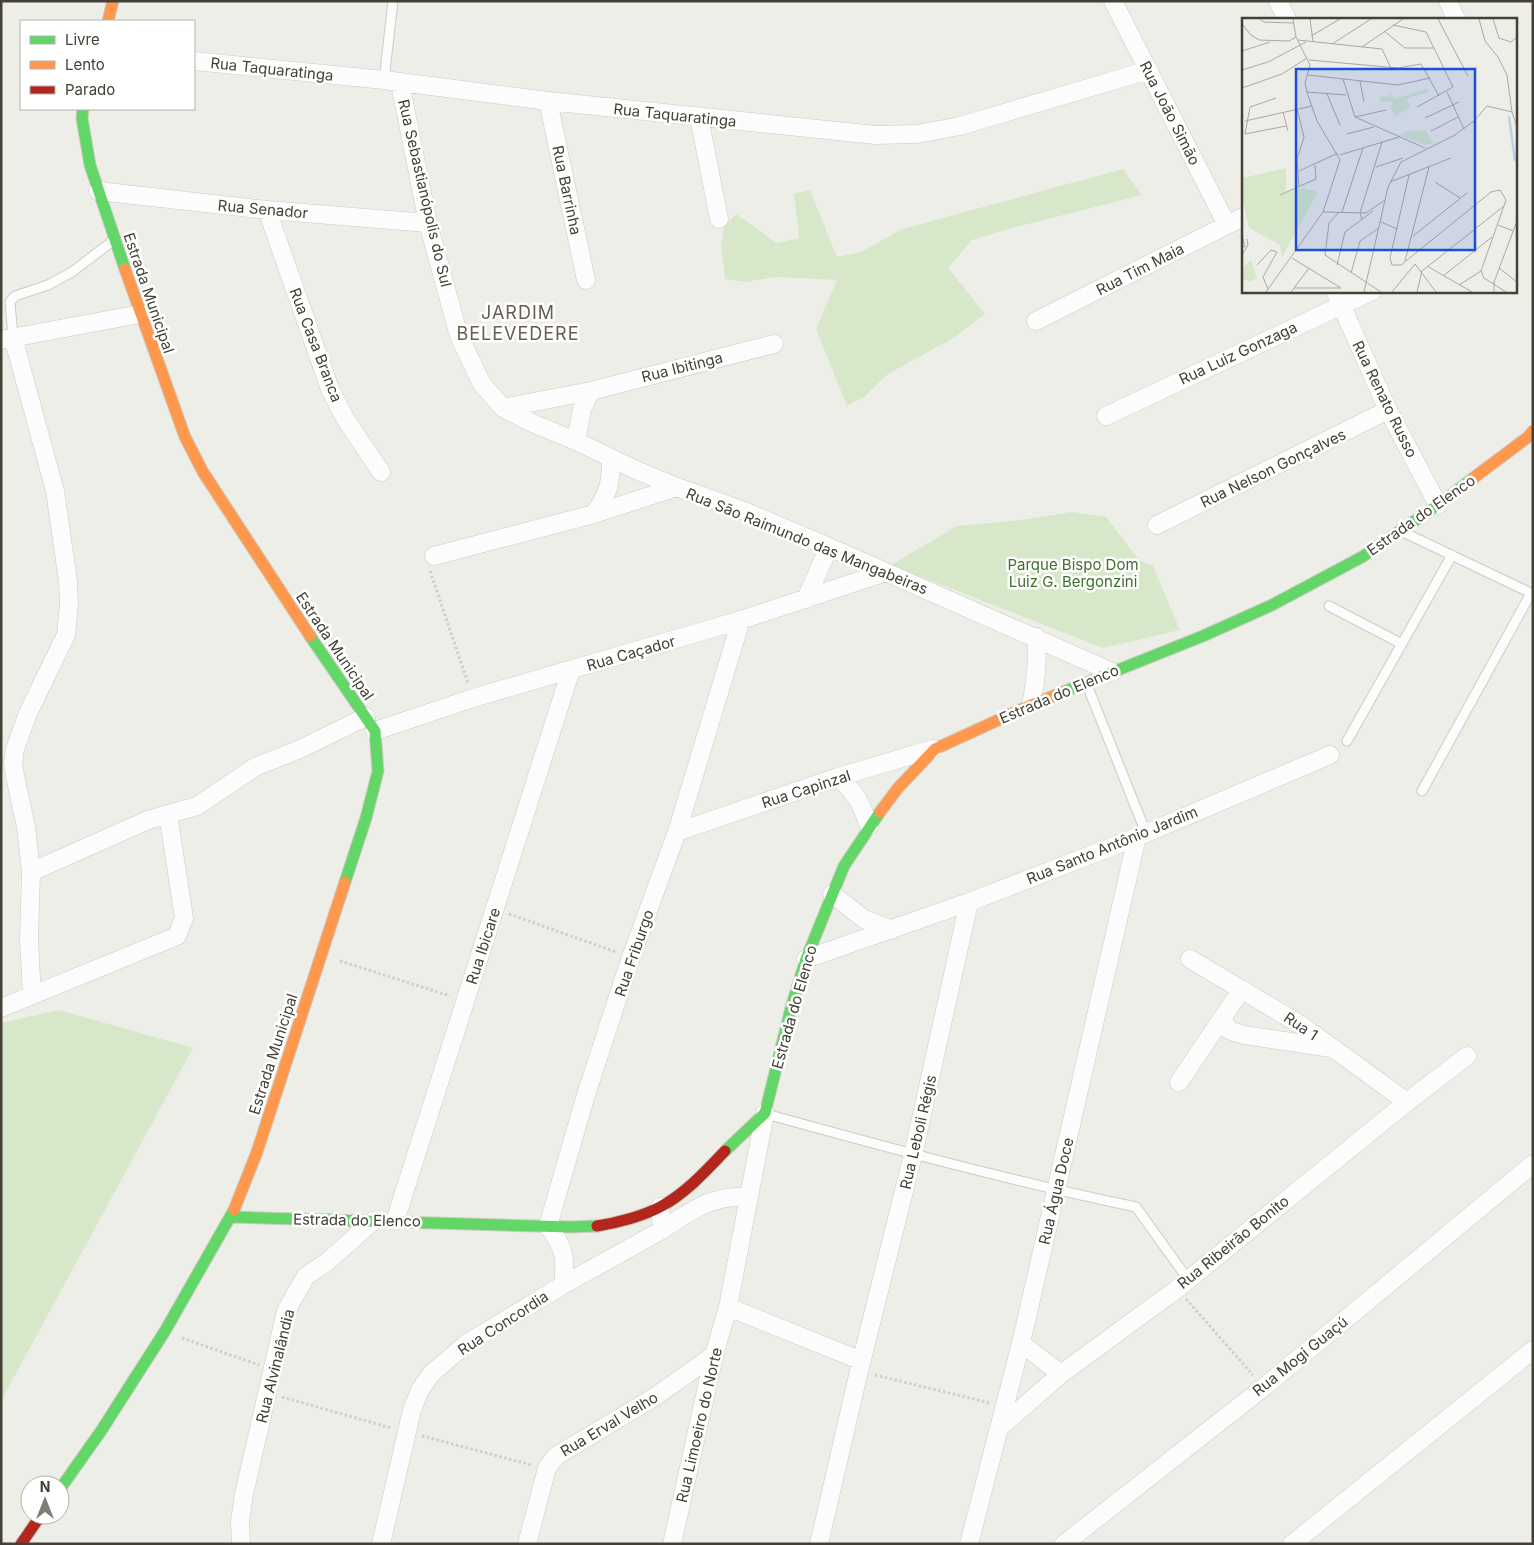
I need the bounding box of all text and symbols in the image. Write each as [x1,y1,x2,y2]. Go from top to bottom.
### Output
inset map [1242,18,1516,292]
legend [20,20,195,110]
text: Livre [65,30,100,49]
street label: Rua Taquaratinga [209,53,335,85]
text: Lento [65,55,105,74]
street label: Rua João Simão [1136,58,1204,168]
text: Parado [65,80,115,99]
street label: Rua Sebastianópolis do Sul [394,97,456,289]
street label: Rua Taquaratinga [612,99,738,131]
street label: Rua Barrinha [548,144,586,236]
street label: Rua Senador [217,196,309,222]
street label: Estrada Municipal [119,230,179,356]
street label: Rua Tim Maia [1093,239,1187,299]
street label: Rua Casa Branca [285,285,347,405]
district label: JARDIM BELEVEDERE [456,302,580,344]
street label: Rua Luiz Gonzaga [1176,317,1300,389]
street label: Rua Renato Russo [1348,337,1422,461]
street label: Rua Ibitinga [639,348,725,386]
street label: Rua Nelson Gonçalves [1197,424,1349,512]
street label: Estrada do Elenco [1363,471,1479,559]
street label: Rua São Raimundo das Mangabeiras [683,484,931,598]
park label: Parque Bispo Dom Luiz G. Bergonzini [1007,555,1139,591]
street label: Estrada Municipal [292,588,378,704]
street label: Rua Caçador [584,631,678,675]
street label: Estrada do Elenco [996,660,1122,728]
street label: Rua Capinzal [759,766,853,812]
street label: Rua Santo Antônio Jardim [1024,802,1200,888]
street label: Rua Ibicare [462,905,504,987]
street label: Rua Friburgo [610,907,658,999]
street label: Estrada do Elenco [767,943,821,1071]
street label: Estrada Municipal [244,991,302,1117]
street label: Rua 1 [1280,1008,1322,1044]
street label: Rua Leboli Régis [896,1073,940,1191]
street label: Rua Água Doce [1034,1136,1078,1246]
street label: Rua Ribeirão Bonito [1173,1191,1293,1293]
street label: Estrada do Elenco [293,1209,421,1231]
street label: Rua Concordia [454,1287,552,1359]
street label: Rua Alvinalândia [252,1307,298,1425]
street label: Rua Mogi Guaçú [1249,1312,1351,1400]
street label: Rua Limoeiro do Norte [672,1346,726,1504]
street label: Rua Erval Velho [557,1387,661,1461]
north arrow [20,1475,70,1525]
text: N [40,1478,50,1495]

